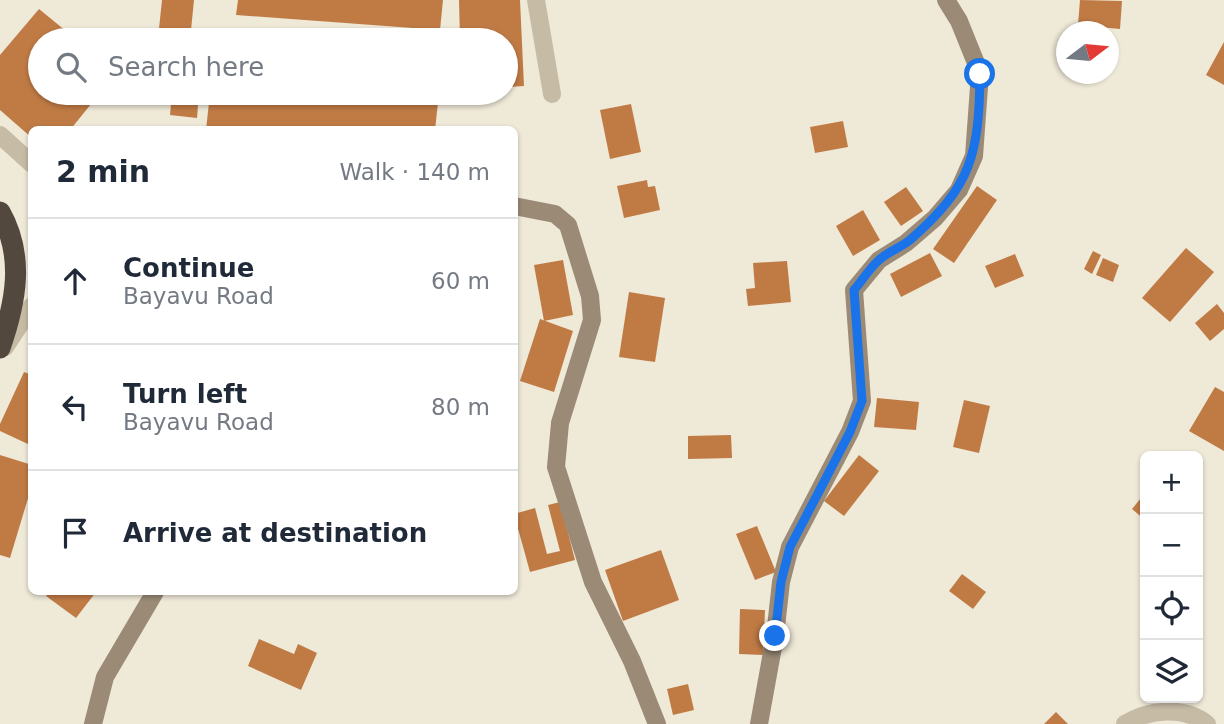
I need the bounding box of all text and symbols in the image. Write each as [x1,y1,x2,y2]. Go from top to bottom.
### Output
north arrow [1056,21,1119,84]
search box [28,28,518,105]
icon: search [52,48,90,86]
text: Search here [108,52,264,82]
route start [964,58,995,89]
text: 2 min [56,154,150,189]
text: Walk · 140 m [339,159,490,185]
text: Continue [123,253,254,283]
icon: ahead [56,262,94,300]
text: 60 m [431,268,490,294]
text: Bayavu Road [123,283,274,309]
text: Turn left [123,379,247,409]
icon: left [56,388,94,426]
text: 80 m [431,394,490,420]
text: Bayavu Road [123,409,274,435]
map controls [1140,451,1203,703]
button: + [1140,451,1203,514]
icon: arrive [56,514,94,552]
button: − [1140,514,1203,577]
text: Arrive at destination [123,518,427,548]
button: locate [1140,577,1203,640]
route end [759,620,790,651]
button: layers [1140,640,1203,703]

